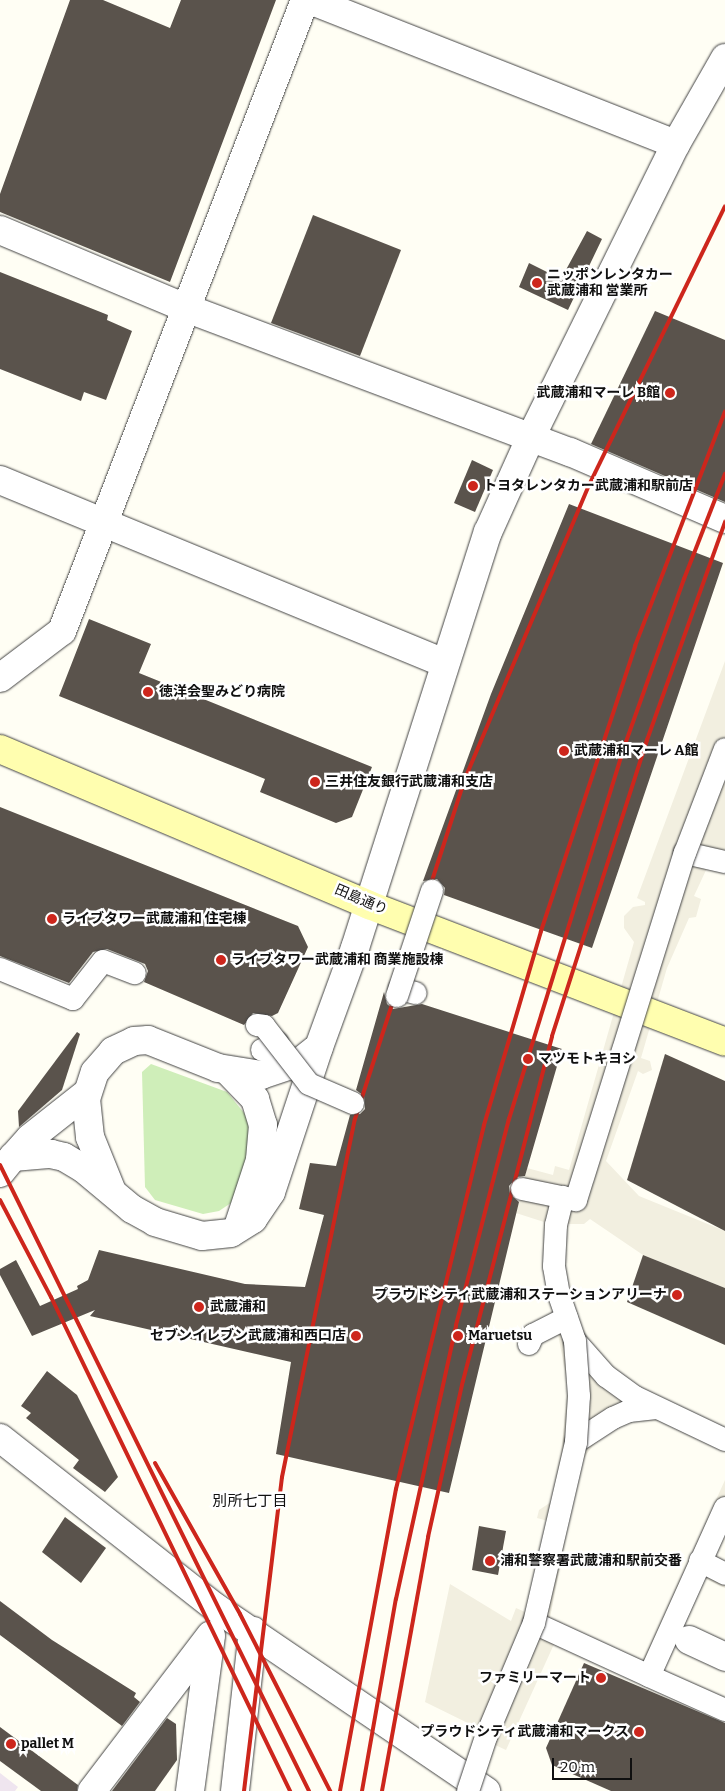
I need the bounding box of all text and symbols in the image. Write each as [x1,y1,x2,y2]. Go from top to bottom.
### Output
place label: ニッポンレンタカー 武蔵浦和 営業所 [547,267,673,300]
marker: ニッポンレンタカー 武蔵浦和 営業所 [531,277,543,289]
place label: 武蔵浦和マーレ B館 [536,385,660,401]
marker: 武蔵浦和マーレ B館 [664,387,676,399]
place label: トヨタレンタカー武蔵浦和駅前店 [483,478,693,494]
marker: トヨタレンタカー武蔵浦和駅前店 [467,480,479,492]
place label: 徳洋会聖みどり病院 [159,684,285,700]
marker: 徳洋会聖みどり病院 [141,685,155,699]
place label: 武蔵浦和マーレ A館 [574,743,699,759]
marker: 武蔵浦和マーレ A館 [558,745,570,757]
place label: 三井住友銀行武蔵浦和支店 [325,774,493,790]
marker: 三井住友銀行武蔵浦和支店 [309,776,321,788]
street label: 田島通り [332,881,390,919]
place label: ライブタワー武蔵浦和 住宅棟 [62,911,247,927]
marker: ライブタワー武蔵浦和 住宅棟 [46,913,58,925]
place label: ライブタワー武蔵浦和 商業施設棟 [231,952,444,968]
marker: ライブタワー武蔵浦和 商業施設棟 [215,954,227,966]
place label: マツモトキヨシ [538,1051,636,1067]
marker: マツモトキヨシ [522,1053,534,1065]
place label: プラウドシティ武蔵浦和ステーションアリーナ [373,1287,667,1303]
marker: プラウドシティ武蔵浦和ステーションアリーナ [671,1289,683,1301]
place label: 武蔵浦和 [210,1299,266,1315]
marker: 武蔵浦和 [192,1300,206,1314]
place label: セブンイレブン武蔵浦和西口店 [150,1328,346,1344]
place label: Maruetsu [468,1328,532,1344]
marker: セブンイレブン武蔵浦和西口店 [350,1330,362,1342]
marker: Maruetsu [452,1330,464,1342]
district label: 別所七丁目 [213,1493,287,1511]
place label: 浦和警察署武蔵浦和駅前交番 [500,1553,682,1569]
marker: 浦和警察署武蔵浦和駅前交番 [484,1555,496,1567]
place label: ファミリーマート [479,1670,591,1686]
marker: ファミリーマート [595,1672,607,1684]
place label: プラウドシティ武蔵浦和マークス [419,1724,629,1740]
marker: プラウドシティ武蔵浦和マークス [633,1726,645,1738]
place label: pallet M [21,1736,74,1752]
marker: pallet M [5,1738,17,1750]
scale bar [555,1748,635,1780]
text: 20 m [560,1758,595,1776]

